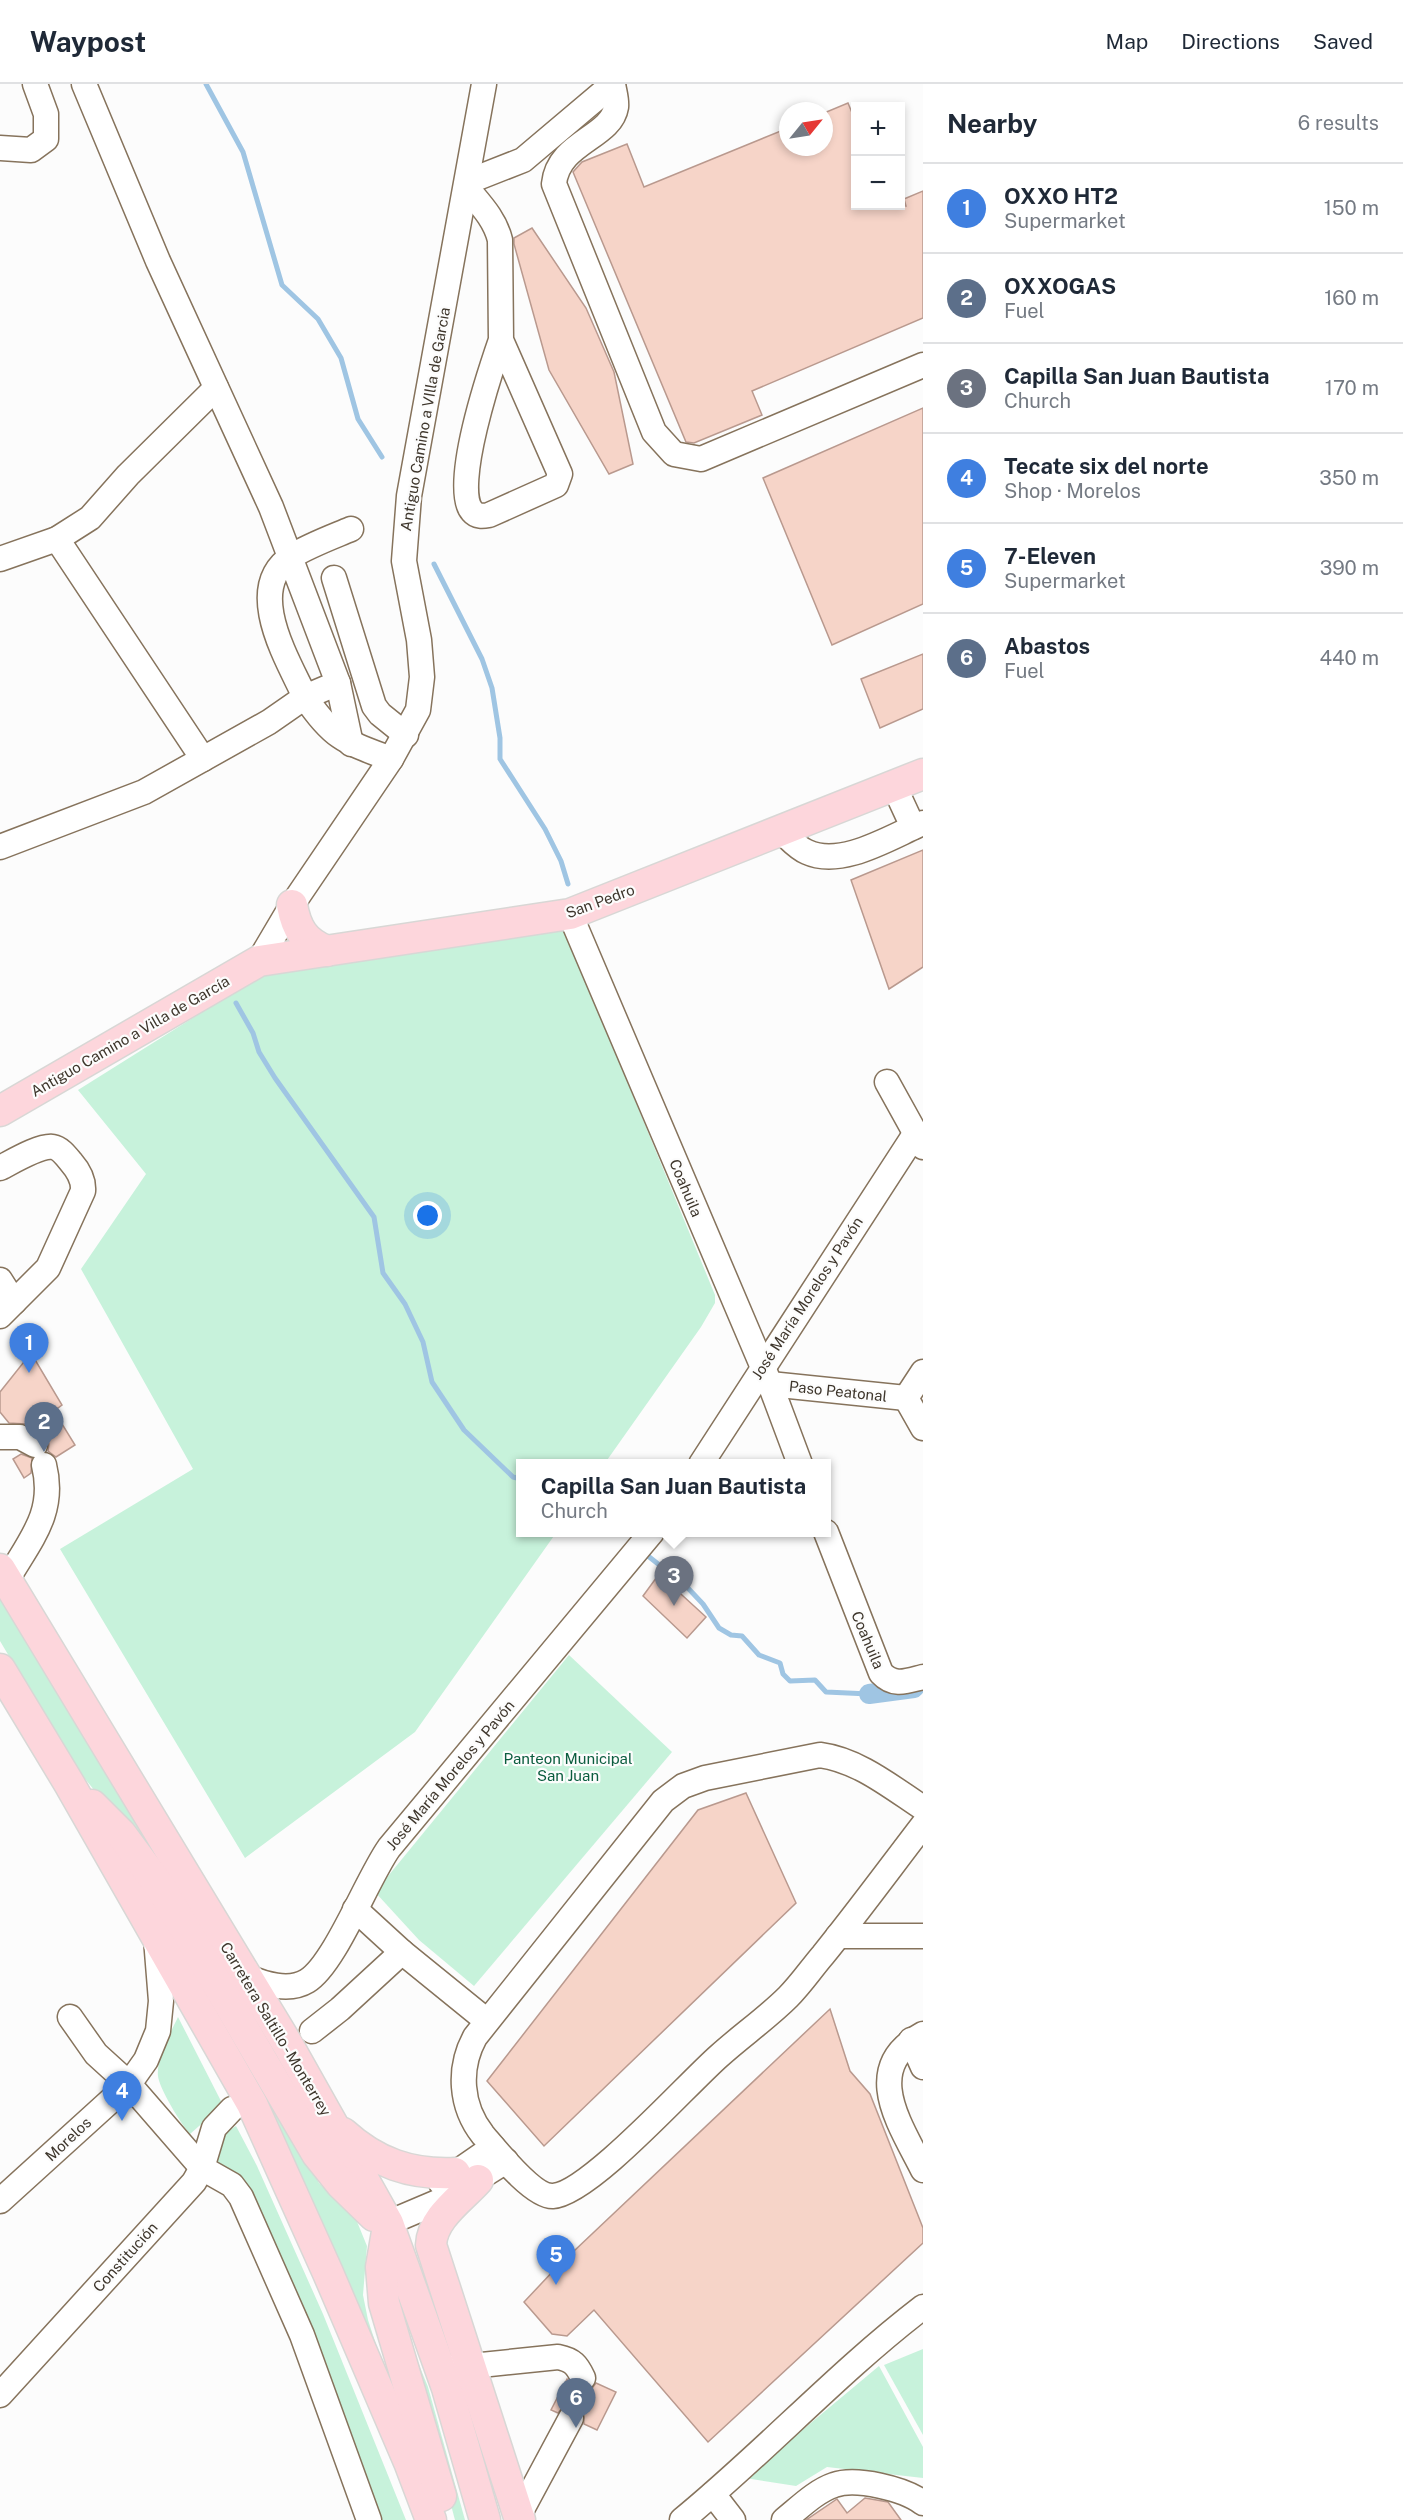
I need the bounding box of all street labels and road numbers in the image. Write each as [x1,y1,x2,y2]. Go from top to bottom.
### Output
street label: Antiguo Camino a VIlla de Garcia [397,306,453,532]
street label: San Pedro [563,881,637,921]
street label: Antiguo Camino a Villa de García [28,972,232,1100]
street label: Coahuila [666,1157,706,1219]
street label: José María Morelos y Pavón [748,1214,866,1382]
street label: Paso Peatonal [788,1377,888,1405]
street label: Coahuila [848,1609,888,1671]
street label: José María Morelos y Pavón [382,1697,518,1853]
street label: Carretera Saltillo - Monterrey [217,1939,335,2119]
street label: Morelos [42,2114,94,2164]
street label: Constitución [89,2219,161,2295]

